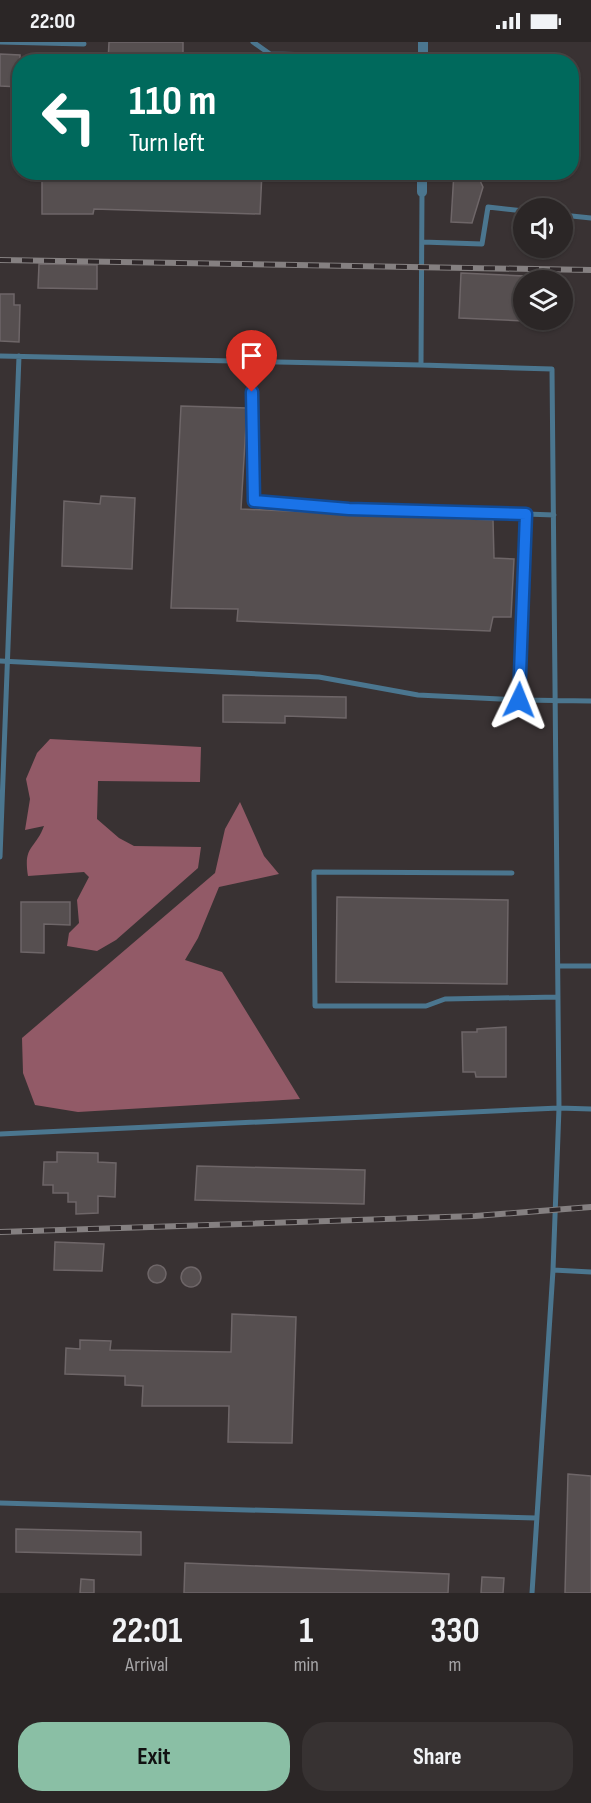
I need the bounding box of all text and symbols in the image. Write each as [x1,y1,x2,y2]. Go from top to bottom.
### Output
text: 22:00 [30,8,75,35]
text: 110 m [129,76,216,127]
icon: left [30,78,108,156]
text: Turn left [129,127,205,159]
map controls [513,198,573,330]
button: sound [513,198,573,258]
button: layers [513,270,573,330]
pin [226,330,277,392]
icon: arrive [235,339,268,372]
position arrow [487,668,551,732]
text: 22:01 [111,1610,182,1653]
text: 1 [299,1610,313,1653]
text: 330 [430,1610,480,1653]
text: Arrival [125,1653,168,1677]
text: min [294,1653,319,1677]
text: m [448,1653,461,1677]
button: Exit [18,1722,290,1791]
button: Share [302,1722,573,1791]

